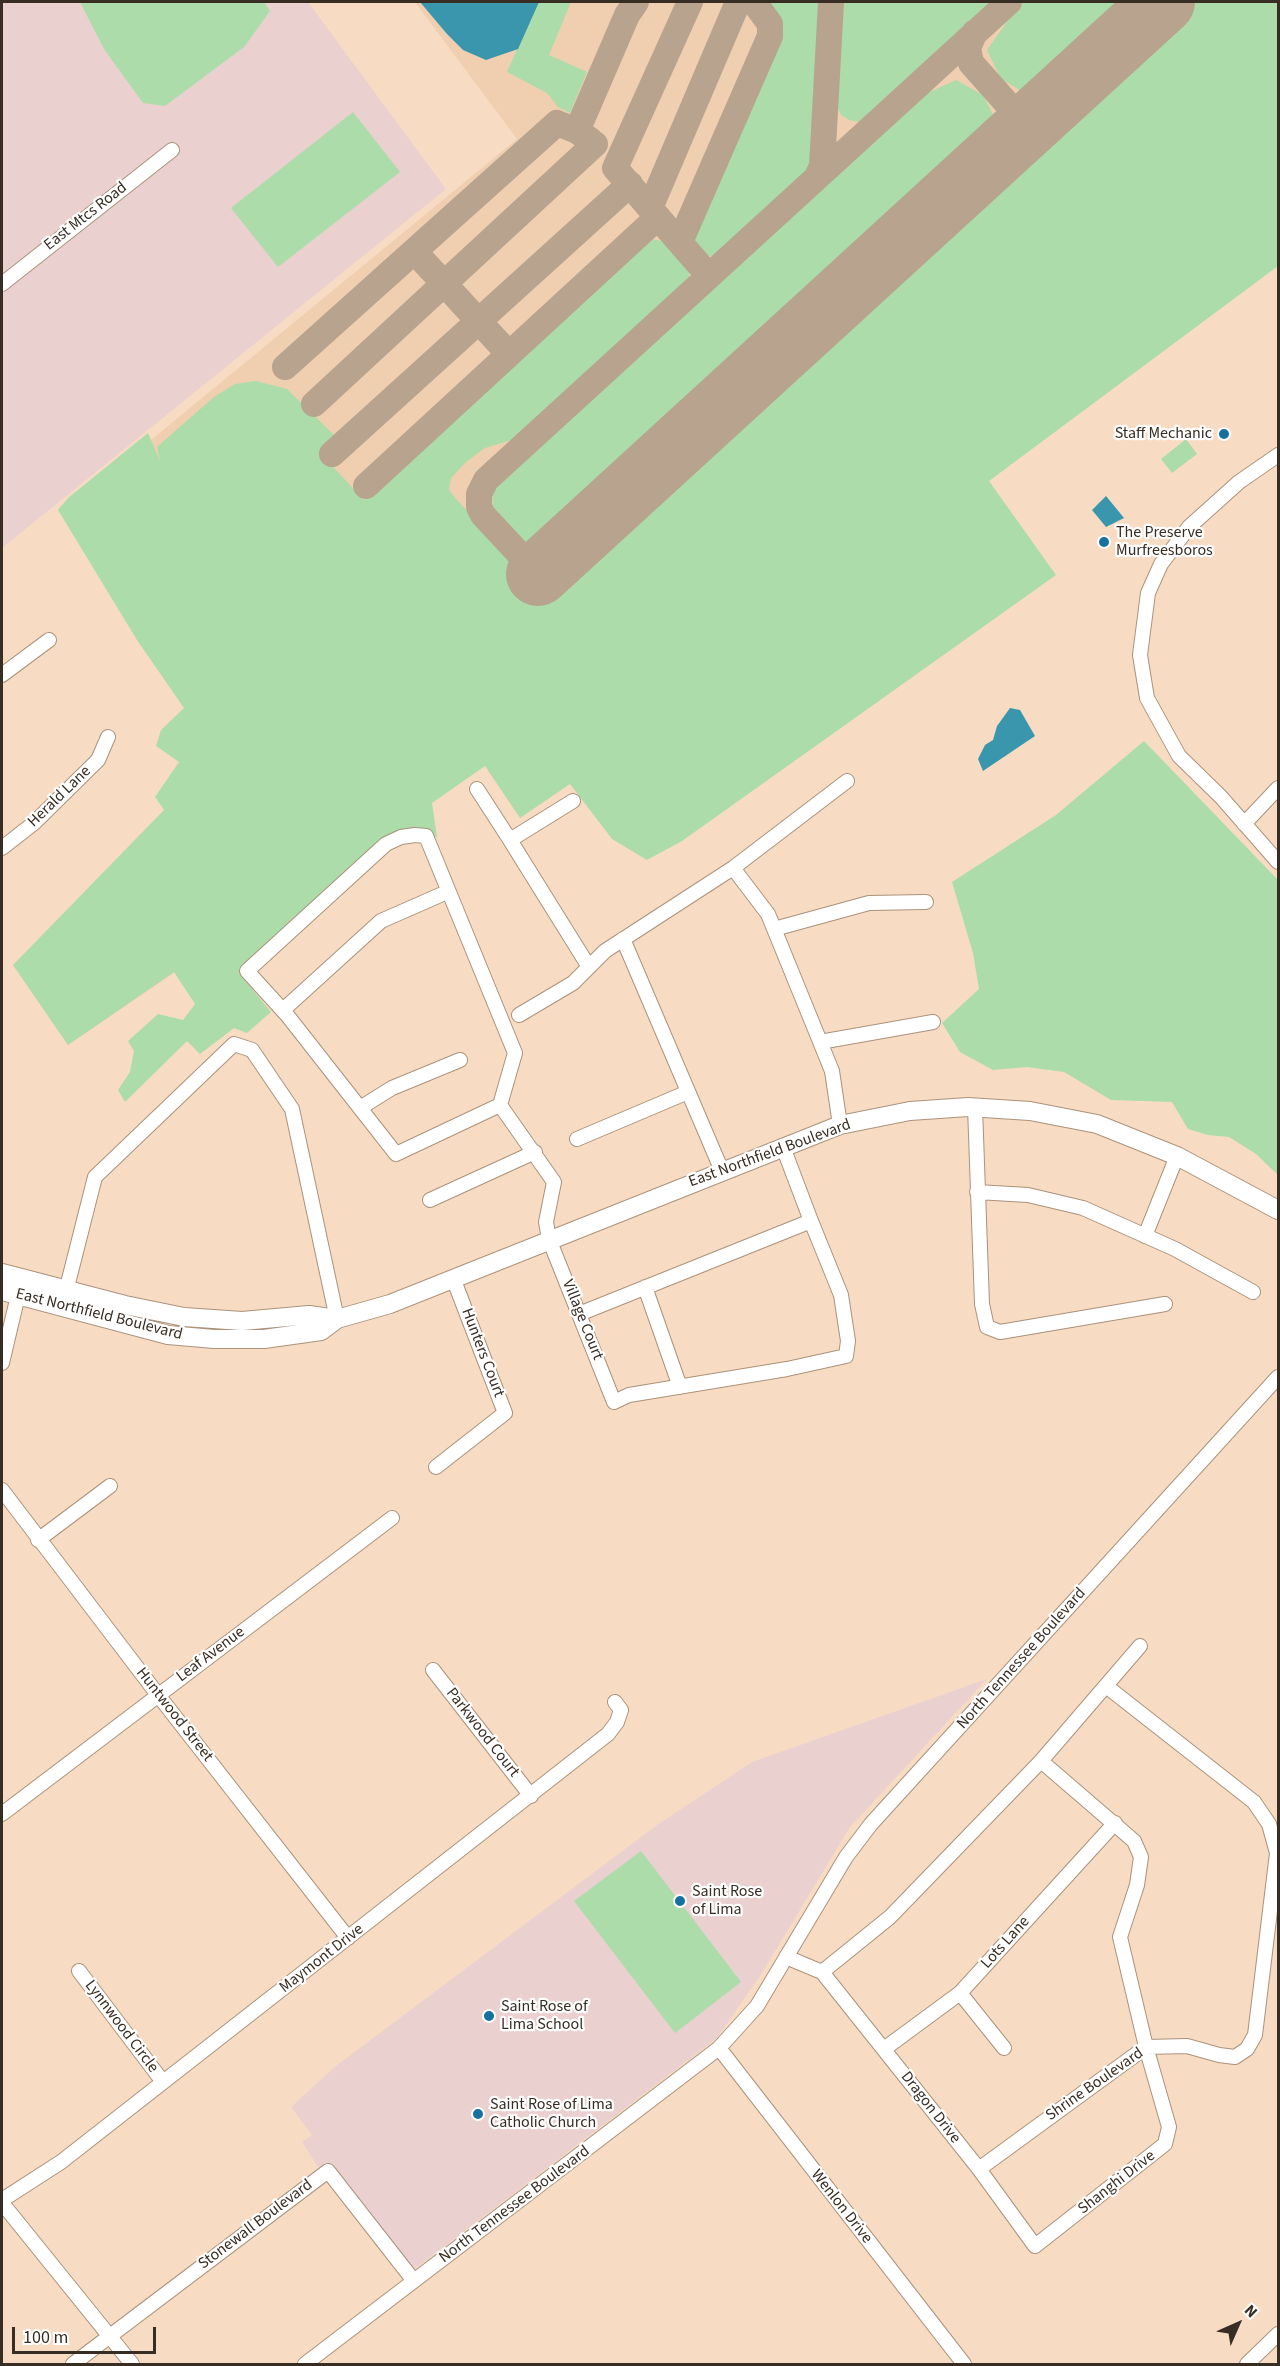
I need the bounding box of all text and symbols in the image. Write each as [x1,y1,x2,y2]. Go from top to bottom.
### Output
street label: East Mtcs Road [41,179,131,255]
place label: Staff Mechanic [1115,424,1212,444]
marker: Staff Mechanic [1217,427,1231,441]
place label: The Preserve Murfreesboros [1116,523,1213,561]
marker: The Preserve Murfreesboros [1097,535,1111,549]
street label: Herald Lane [24,762,96,832]
street label: East Northfield Boulevard [686,1116,854,1192]
street label: Village Court [557,1277,607,1363]
street label: East Northfield Boulevard [14,1285,184,1345]
street label: Hunters Court [456,1306,508,1400]
street label: North Tennessee Boulevard [953,1584,1091,1734]
street label: Leaf Avenue [173,1623,249,1687]
street label: Huntwood Street [131,1664,217,1766]
street label: Parkwood Court [441,1684,523,1782]
place label: Saint Rose of Lima [692,1882,762,1920]
marker: Saint Rose of Lima [673,1894,687,1908]
street label: Lots Lane [978,1913,1034,1973]
street label: Maymont Drive [276,1920,368,1998]
street label: Lynnwood Circle [80,1977,162,2077]
place label: Saint Rose of Lima School [501,1997,588,2035]
marker: Saint Rose of Lima School [482,2009,496,2023]
street label: Shrine Boulevard [1042,2044,1148,2126]
street label: Dragon Drive [896,2068,964,2148]
place label: Saint Rose of Lima Catholic Church [490,2095,613,2133]
marker: Saint Rose of Lima Catholic Church [471,2107,485,2121]
street label: North Tennessee Boulevard [436,2142,594,2268]
street label: Shanghi Drive [1075,2147,1159,2219]
street label: Wenlon Drive [806,2166,876,2248]
street label: Stonewall Boulevard [195,2176,317,2274]
north arrow [1208,2294,1268,2354]
text: N [1239,2300,1262,2323]
scale bar [15,2315,159,2353]
text: 100 m [23,2325,68,2350]

